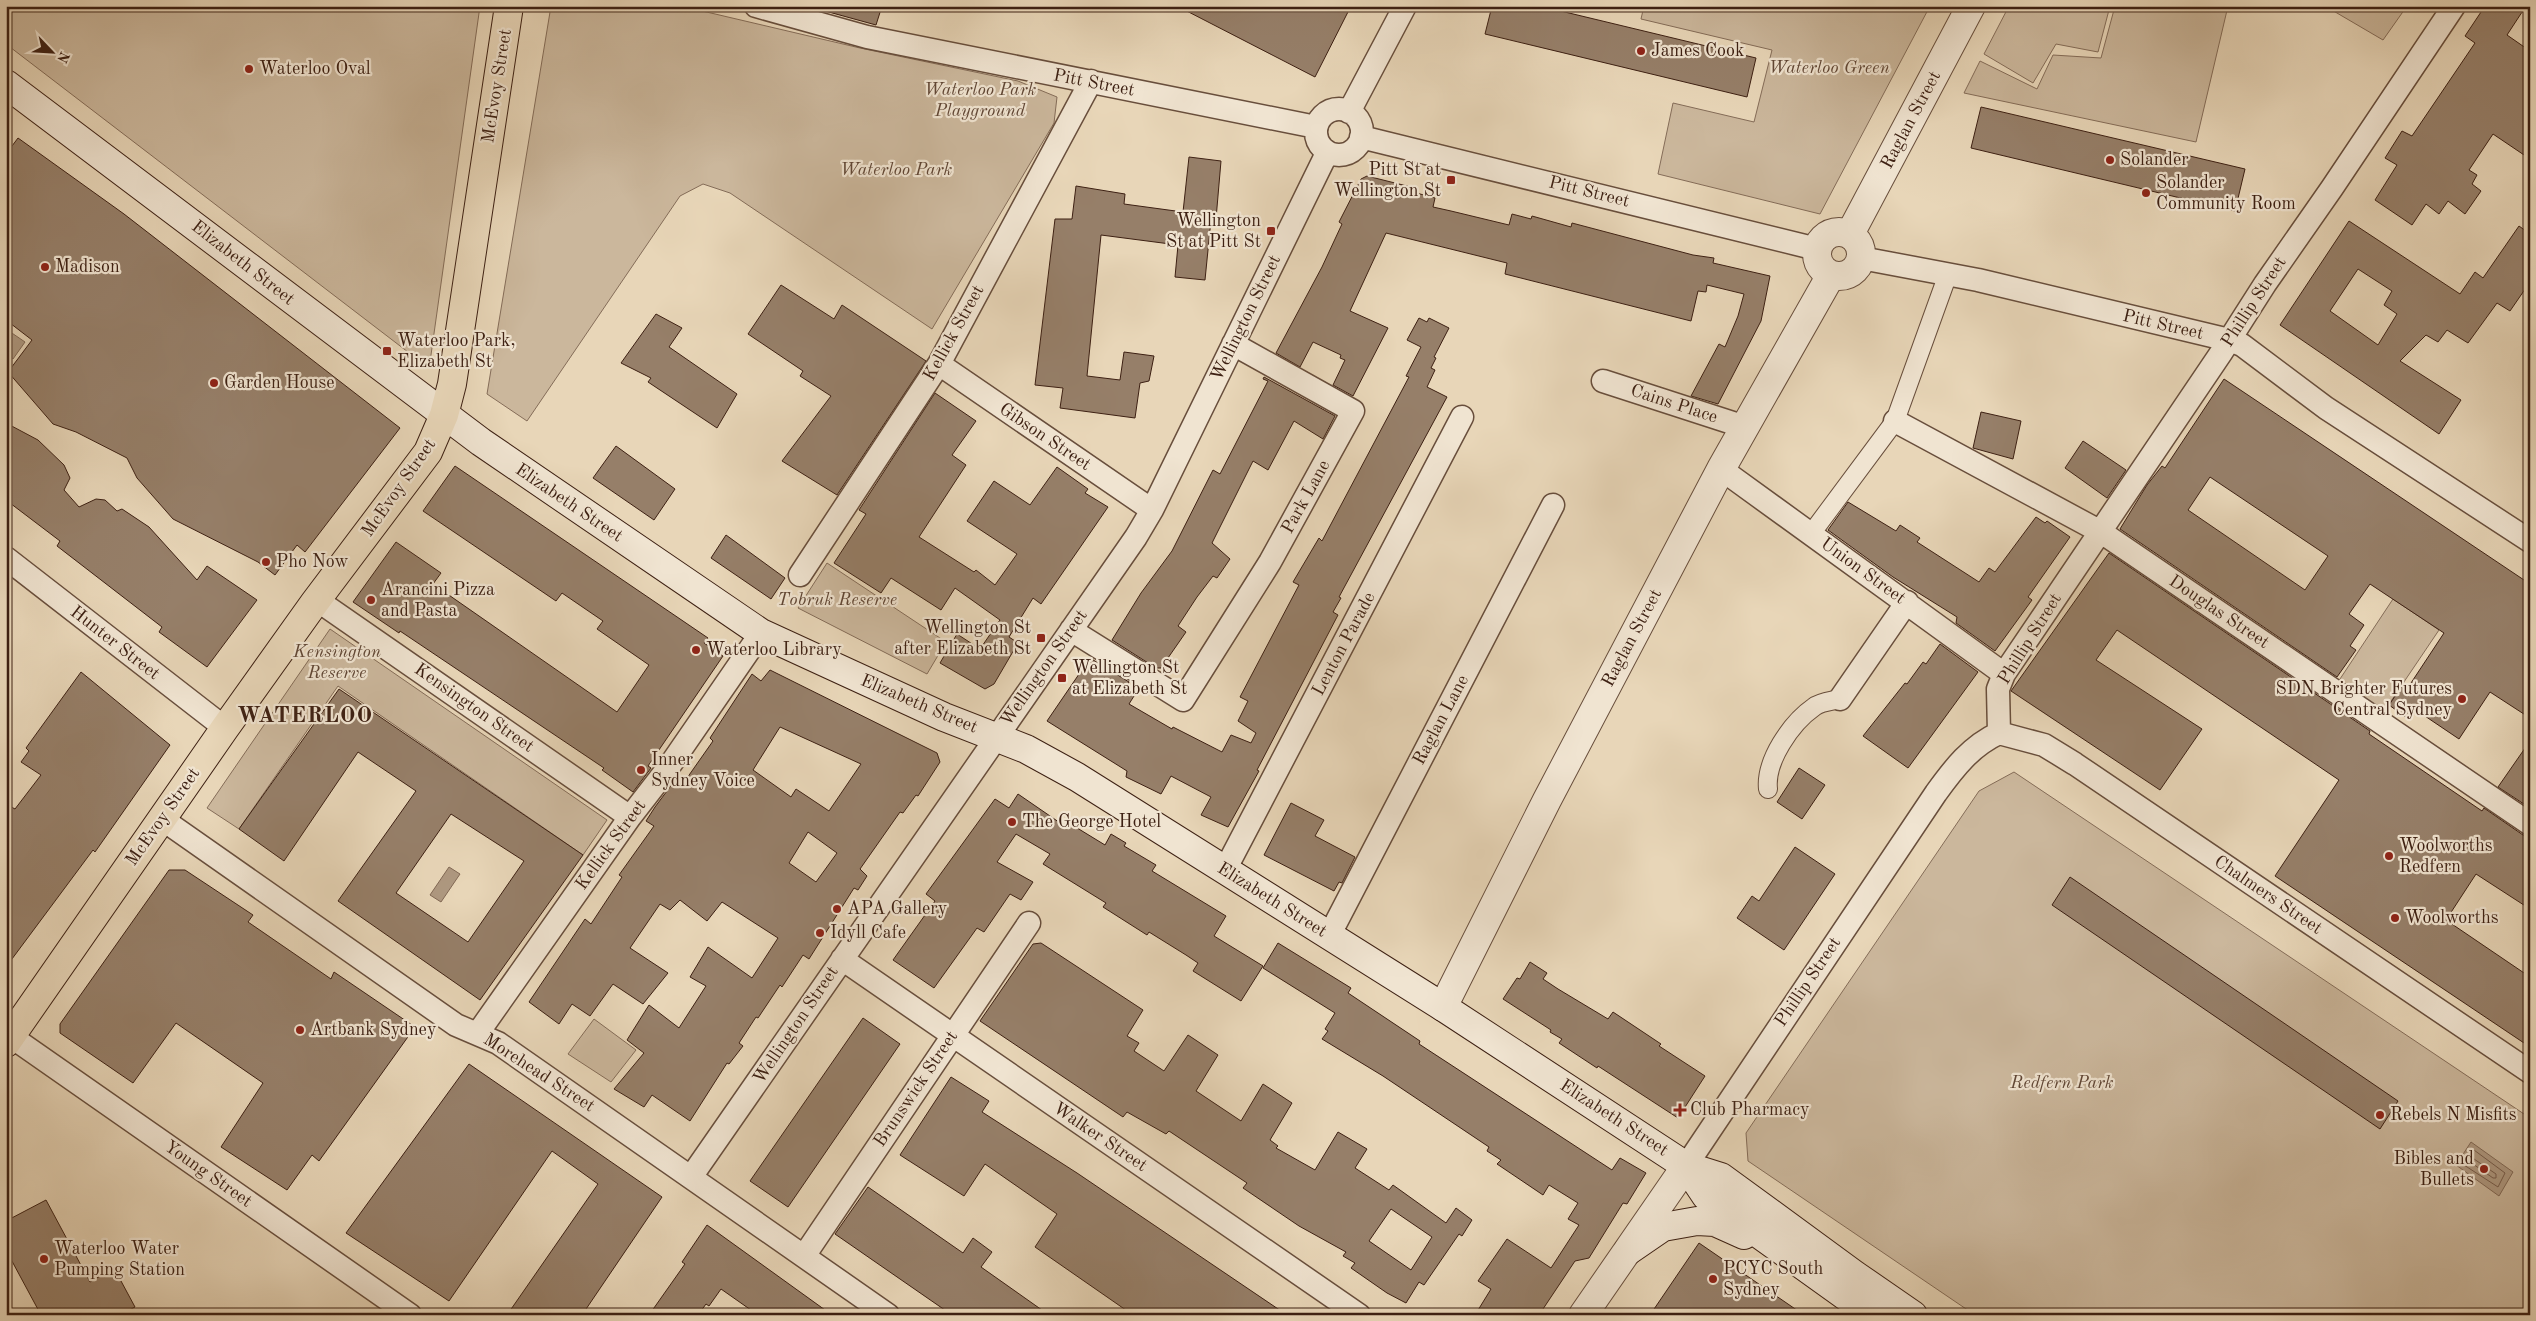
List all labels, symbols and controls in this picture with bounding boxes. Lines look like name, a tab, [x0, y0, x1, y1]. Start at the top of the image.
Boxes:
north arrow	[28, 28, 78, 78]
street label: McEvoy Street	[479, 28, 515, 144]
place label: James Cook	[1651, 42, 1744, 60]
marker: James Cook	[1635, 45, 1647, 57]
text: N	[54, 49, 71, 65]
park label: Waterloo Green	[1768, 59, 1890, 77]
place label: Waterloo Oval	[259, 60, 371, 78]
marker: Waterloo Oval	[243, 63, 255, 75]
street label: Pitt Street	[1052, 66, 1136, 100]
street label: Raglan Street	[1878, 68, 1944, 172]
park label: Waterloo Park Playground	[924, 81, 1036, 120]
place label: Solander	[2120, 151, 2189, 169]
marker: Solander	[2104, 154, 2116, 166]
park label: Waterloo Park	[840, 161, 952, 179]
place label: Pitt St at Wellington St	[1334, 161, 1441, 200]
street label: Pitt Street	[1547, 173, 1631, 211]
marker: Pitt St at Wellington St	[1445, 174, 1457, 186]
place label: Solander Community Room	[2156, 174, 2296, 213]
marker: Solander Community Room	[2140, 187, 2152, 199]
place label: Wellington St at Pitt St	[1166, 212, 1261, 251]
street label: Elizabeth Street	[188, 217, 298, 309]
marker: Wellington St at Pitt St	[1265, 225, 1277, 237]
street label: Wellington Street	[1208, 252, 1284, 384]
street label: Phillip Street	[2218, 254, 2290, 350]
place label: Madison	[55, 258, 120, 276]
marker: Madison	[39, 261, 51, 273]
street label: Kellick Street	[920, 282, 988, 384]
street label: Pitt Street	[2121, 307, 2205, 343]
place label: Waterloo Park, Elizabeth St	[397, 332, 516, 371]
marker: Waterloo Park, Elizabeth St	[381, 345, 393, 357]
place label: Garden House	[224, 374, 334, 392]
marker: Garden House	[208, 377, 220, 389]
street label: Cains Place	[1628, 381, 1720, 427]
street label: Gibson Street	[996, 400, 1094, 474]
street label: McEvoy Street	[359, 436, 439, 540]
street label: Park Lane	[1278, 457, 1334, 537]
street label: Elizabeth Street	[512, 461, 626, 545]
street label: Union Street	[1817, 534, 1909, 608]
place label: Pho Now	[276, 553, 348, 571]
marker: Pho Now	[260, 556, 272, 568]
street label: Douglas Street	[2166, 572, 2272, 652]
place label: Arancini Pizza and Pasta	[381, 581, 495, 620]
street label: Raglan Street	[1599, 586, 1665, 690]
street label: Lenton Parade	[1309, 589, 1379, 699]
street label: Phillip Street	[1995, 590, 2065, 688]
park label: Tobruk Reserve	[777, 591, 897, 609]
marker: Arancini Pizza and Pasta	[365, 594, 377, 606]
street label: Hunter Street	[67, 603, 163, 683]
street label: Wellington Street	[997, 607, 1091, 729]
place label: Wellington St after Elizabeth St	[894, 619, 1031, 658]
marker: Wellington St after Elizabeth St	[1035, 632, 1047, 644]
place label: Waterloo Library	[706, 641, 842, 659]
park label: Kensington Reserve	[292, 643, 381, 682]
marker: Waterloo Library	[690, 644, 702, 656]
place label: Wellington St at Elizabeth St	[1072, 659, 1187, 698]
street label: Kensington Street	[411, 660, 537, 756]
street label: Elizabeth Street	[858, 671, 980, 737]
marker: Wellington St at Elizabeth St	[1056, 672, 1068, 684]
street label: Raglan Lane	[1410, 672, 1472, 768]
place label: SDN Brighter Futures Central Sydney	[2276, 680, 2452, 719]
marker: SDN Brighter Futures Central Sydney	[2456, 693, 2468, 705]
district label: WATERLOO	[237, 705, 373, 727]
place label: Inner Sydney Voice	[651, 751, 755, 790]
marker: Inner Sydney Voice	[635, 764, 647, 776]
street label: McEvoy Street	[123, 765, 203, 869]
street label: Kellick Street	[572, 797, 650, 893]
place label: The George Hotel	[1022, 813, 1161, 831]
marker: The George Hotel	[1006, 816, 1018, 828]
place label: Woolworths Redfern	[2399, 837, 2493, 876]
marker: Woolworths Redfern	[2383, 850, 2395, 862]
street label: Chalmers Street	[2211, 852, 2325, 938]
street label: Elizabeth Street	[1214, 859, 1330, 941]
place label: APA Gallery	[847, 900, 948, 918]
marker: APA Gallery	[831, 903, 843, 915]
place label: Woolworths	[2405, 909, 2499, 927]
marker: Woolworths	[2389, 912, 2401, 924]
place label: Idyll Cafe	[830, 924, 906, 942]
marker: Idyll Cafe	[814, 927, 826, 939]
street label: Phillip Street	[1772, 934, 1844, 1030]
street label: Wellington Street	[750, 963, 842, 1087]
place label: Artbank Sydney	[310, 1021, 437, 1039]
marker: Artbank Sydney	[294, 1024, 306, 1036]
street label: Brunswick Street	[871, 1028, 961, 1150]
street label: Morehead Street	[480, 1030, 598, 1116]
park label: Redfern Park	[2009, 1074, 2114, 1092]
street label: Elizabeth Street	[1557, 1076, 1671, 1160]
street label: Walker Street	[1050, 1099, 1150, 1175]
place label: Club Pharmacy	[1690, 1101, 1810, 1119]
marker: Club Pharmacy	[1674, 1104, 1686, 1116]
place label: Rebels N Misfits	[2390, 1106, 2517, 1124]
marker: Rebels N Misfits	[2374, 1109, 2386, 1121]
street label: Young Street	[161, 1137, 255, 1211]
place label: Bibles and Bullets	[2394, 1150, 2474, 1189]
marker: Bibles and Bullets	[2478, 1163, 2490, 1175]
place label: Waterloo Water Pumping Station	[54, 1240, 185, 1279]
marker: Waterloo Water Pumping Station	[38, 1253, 50, 1265]
place label: PCYC South Sydney	[1723, 1260, 1824, 1299]
marker: PCYC South Sydney	[1707, 1273, 1719, 1285]

